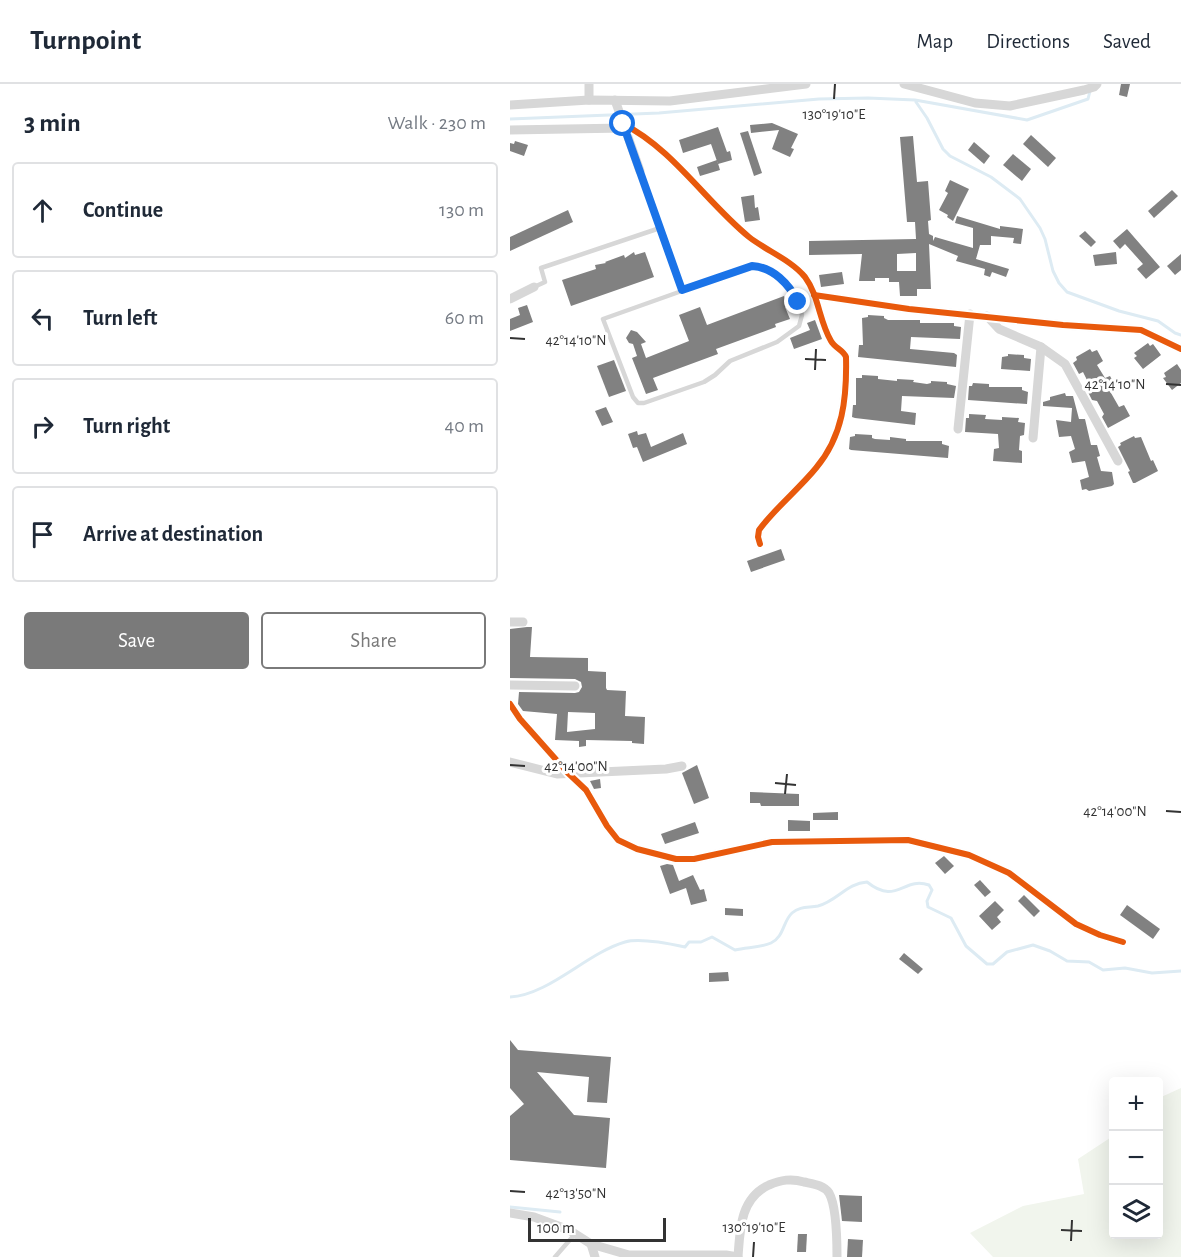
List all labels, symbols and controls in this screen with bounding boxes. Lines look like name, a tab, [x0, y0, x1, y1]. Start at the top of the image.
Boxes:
text: Turnpoint	[30, 27, 141, 55]
text: Map	[917, 31, 953, 52]
text: Directions	[986, 31, 1070, 52]
text: Saved	[1103, 31, 1151, 52]
text: 130°19'10"E	[803, 107, 865, 122]
text: 3 min	[24, 110, 81, 136]
route start	[609, 110, 635, 136]
text: Walk · 230 m	[388, 113, 486, 133]
icon: ahead	[26, 194, 59, 227]
text: Continue	[83, 199, 163, 221]
text: 130 m	[439, 200, 484, 220]
route end	[784, 288, 810, 314]
icon: left	[26, 302, 59, 335]
text: Turn left	[83, 307, 157, 329]
text: 60 m	[445, 308, 484, 328]
text: 42°14'10"N	[546, 333, 606, 348]
text: 42°14'10"N	[1085, 377, 1145, 392]
icon: right	[26, 410, 59, 443]
text: Turn right	[83, 415, 170, 437]
text: 40 m	[445, 416, 484, 436]
icon: arrive	[26, 518, 59, 551]
text: Arrive at destination	[83, 523, 263, 545]
button: Save	[24, 612, 249, 669]
button: Share	[261, 612, 486, 669]
text: 42°14'00"N	[544, 759, 608, 774]
text: 42°14'00"N	[1083, 804, 1147, 819]
map controls	[1109, 1077, 1163, 1239]
button: +	[1109, 1077, 1163, 1131]
button: −	[1109, 1131, 1163, 1185]
button: layers	[1109, 1185, 1163, 1239]
text: 42°13'50"N	[546, 1186, 606, 1201]
scale bar	[528, 1215, 666, 1242]
text: 100 m	[537, 1220, 575, 1236]
text: 130°19'10"E	[723, 1220, 785, 1235]

